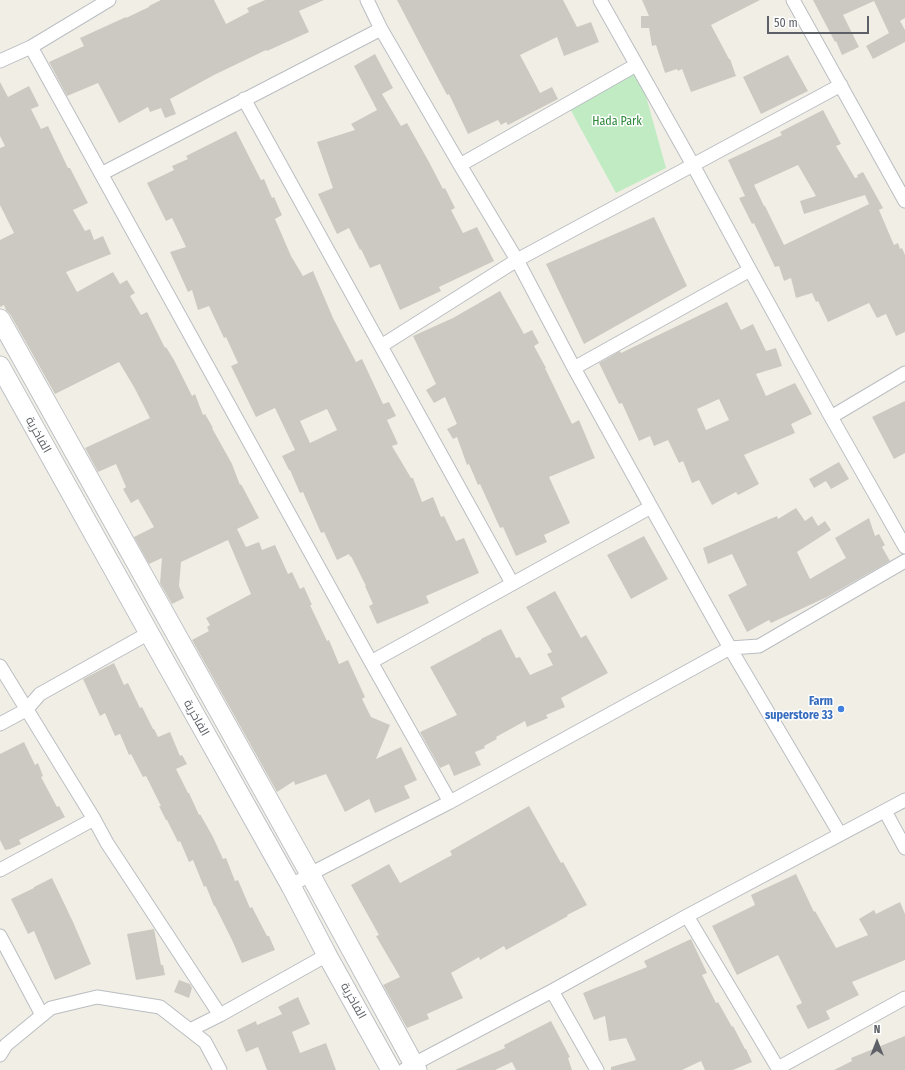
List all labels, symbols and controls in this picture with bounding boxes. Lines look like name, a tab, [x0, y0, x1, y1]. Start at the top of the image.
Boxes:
scale bar	[769, 8, 871, 34]
text: 50 m	[774, 16, 798, 30]
park label: Hada Park	[592, 115, 642, 129]
street label: الفاخرية	[22, 414, 54, 456]
place label: Farm superstore 33	[765, 695, 833, 723]
street label: الفاخرية	[180, 697, 212, 739]
marker: Farm superstore 33	[836, 704, 846, 714]
street label: الفاخرية	[337, 980, 369, 1022]
north arrow	[857, 1022, 897, 1062]
text: N	[874, 1023, 880, 1036]

